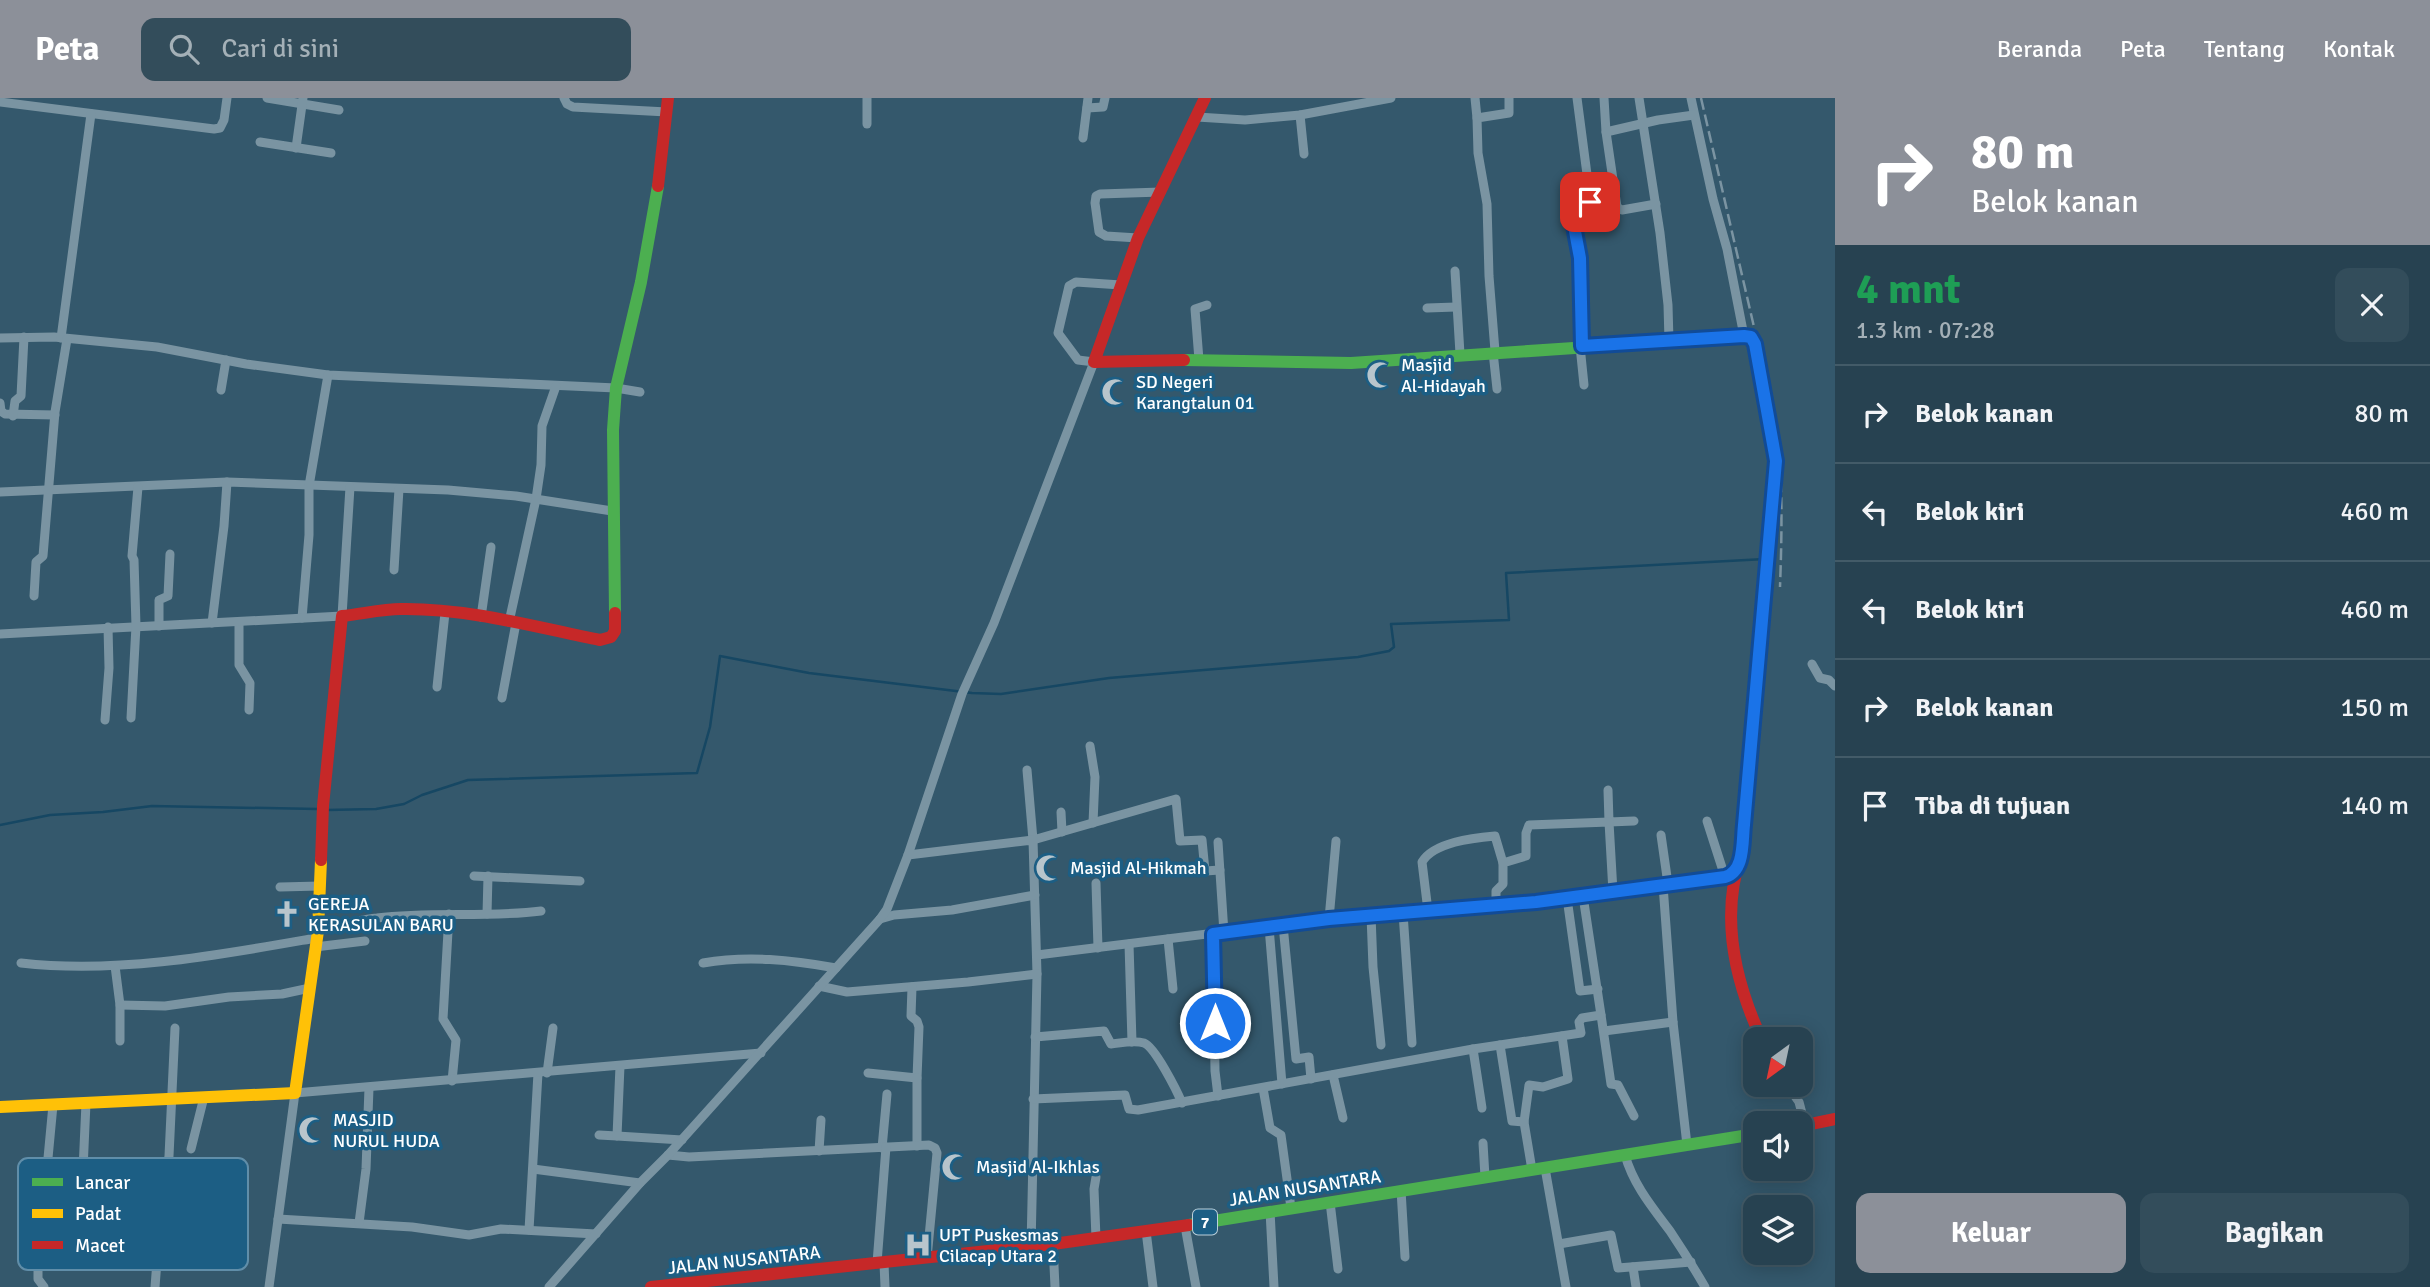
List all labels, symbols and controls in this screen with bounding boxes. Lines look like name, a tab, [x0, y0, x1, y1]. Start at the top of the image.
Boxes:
search box	[141, 18, 631, 81]
text: Peta	[35, 29, 99, 70]
icon: search	[165, 30, 203, 68]
text: Cari di sini	[221, 33, 339, 65]
text: Beranda	[1997, 34, 2082, 64]
text: Peta	[2120, 34, 2166, 64]
text: Tentang	[2204, 34, 2285, 64]
text: Kontak	[2323, 34, 2395, 64]
text: 80 m	[1971, 122, 2074, 182]
icon: right	[1856, 126, 1947, 217]
pin	[1560, 172, 1620, 232]
text: Belok kanan	[1971, 182, 2139, 221]
icon: arrive	[1571, 183, 1609, 221]
text: 4 mnt	[1856, 264, 1961, 315]
button: close	[2335, 268, 2409, 342]
text: 1.3 km · 07:28	[1856, 316, 1995, 345]
place label: Masjid Al-Hidayah	[1401, 354, 1486, 397]
mosque icon: Masjid Al-Hidayah	[1365, 360, 1395, 390]
place label: SD Negeri Karangtalun 01	[1136, 371, 1254, 414]
mosque icon: SD Negeri Karangtalun 01	[1100, 377, 1130, 407]
icon: right	[1856, 395, 1894, 433]
text: Belok kanan	[1915, 398, 2053, 430]
text: 80 m	[2354, 398, 2409, 430]
icon: left	[1856, 493, 1894, 531]
text: Belok kiri	[1915, 496, 2024, 528]
text: 460 m	[2340, 496, 2409, 528]
icon: left	[1856, 591, 1894, 629]
text: Belok kiri	[1915, 594, 2024, 626]
text: 460 m	[2340, 594, 2409, 626]
icon: right	[1856, 689, 1894, 727]
text: Belok kanan	[1915, 692, 2053, 724]
text: 150 m	[2340, 692, 2409, 724]
icon: arrive	[1856, 787, 1894, 825]
text: Tiba di tujuan	[1915, 790, 2070, 822]
text: 140 m	[2340, 790, 2409, 822]
mosque icon: Masjid Al-Hikmah	[1034, 853, 1064, 883]
place label: Masjid Al-Hikmah	[1070, 857, 1207, 879]
place label: GEREJA KERASULAN BARU	[308, 893, 454, 936]
church icon: GEREJA KERASULAN BARU	[272, 899, 302, 929]
position arrow	[1178, 986, 1252, 1060]
north arrow	[1743, 1027, 1813, 1097]
map controls	[1743, 1027, 1813, 1265]
place label: MASJID NURUL HUDA	[333, 1109, 440, 1152]
button: sound	[1743, 1111, 1813, 1181]
mosque icon: MASJID NURUL HUDA	[297, 1115, 327, 1145]
mosque icon: Masjid Al-Ikhlas	[940, 1152, 970, 1182]
place label: Masjid Al-Ikhlas	[976, 1156, 1100, 1178]
legend	[18, 1158, 248, 1270]
street label: JALAN NUSANTARA	[1228, 1165, 1382, 1211]
text: Lancar	[75, 1171, 130, 1195]
button: Keluar	[1856, 1193, 2126, 1273]
button: Bagikan	[2140, 1193, 2409, 1273]
button: layers	[1743, 1195, 1813, 1265]
text: Padat	[75, 1202, 121, 1226]
road number: 7	[1193, 1210, 1217, 1234]
place label: UPT Puskesmas Cilacap Utara 2	[939, 1224, 1059, 1267]
hospital icon: UPT Puskesmas Cilacap Utara 2	[903, 1230, 933, 1260]
text: Macet	[75, 1234, 125, 1258]
street label: JALAN NUSANTARA	[667, 1241, 821, 1279]

